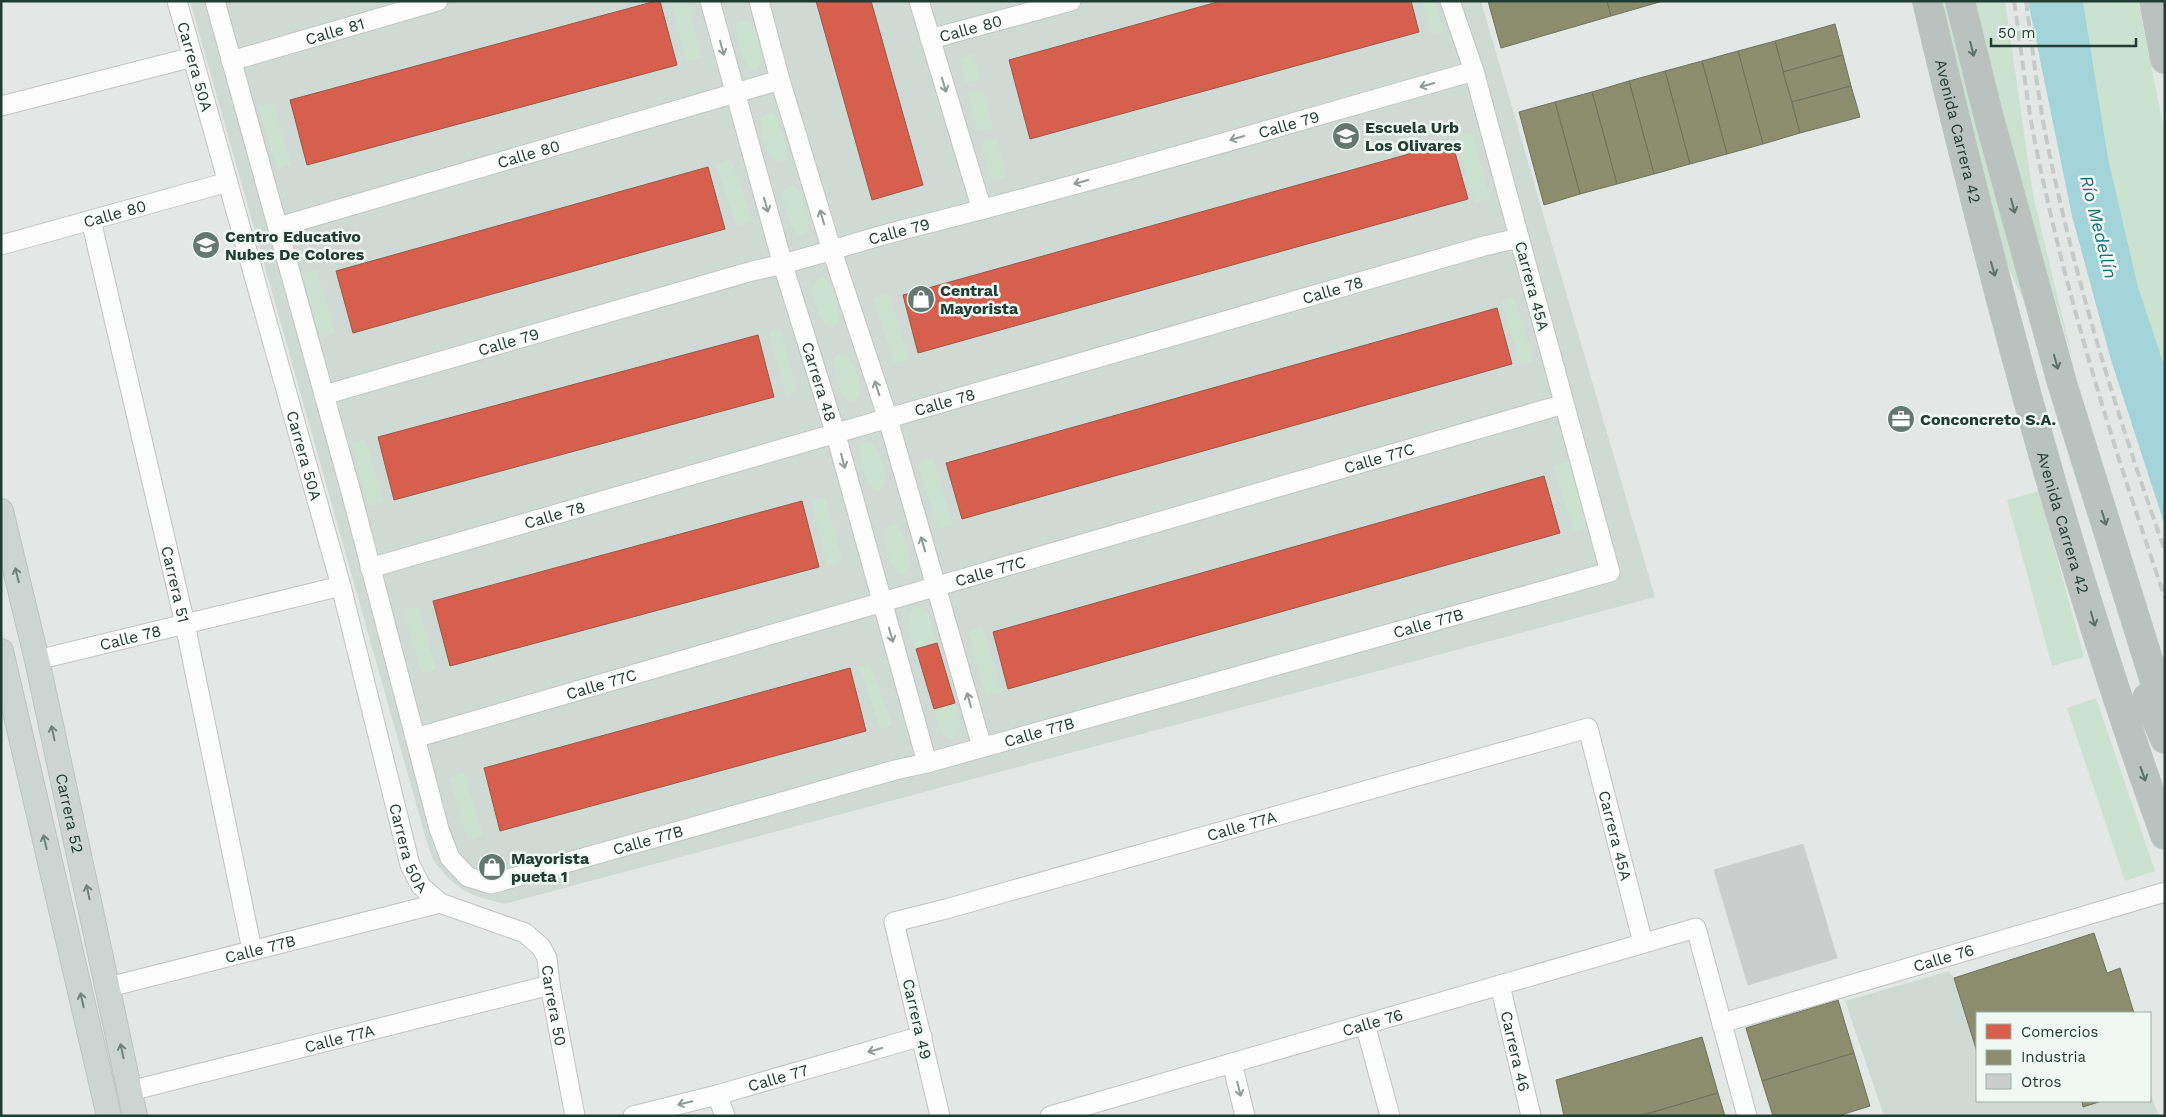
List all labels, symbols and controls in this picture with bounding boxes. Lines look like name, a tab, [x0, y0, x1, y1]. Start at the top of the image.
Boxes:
street label: Calle 80	[937, 11, 1004, 46]
street label: Calle 81	[303, 13, 367, 49]
scale bar	[1991, 15, 2136, 47]
street label: Carrera 50A	[174, 19, 217, 114]
text: 50 m	[1998, 24, 2035, 42]
one-way arrow	[718, 40, 728, 56]
one-way arrow	[1968, 40, 1977, 56]
street label: Avenida Carrera 42	[1932, 57, 1985, 205]
one-way arrow	[939, 77, 949, 93]
one-way arrow	[1420, 80, 1436, 90]
street label: Calle 79	[1256, 106, 1322, 142]
place label: Escuela Urb Los Olivares	[1365, 118, 1462, 155]
school or university icon: Escuela Urb Los Olivares	[1331, 121, 1361, 151]
one-way arrow	[1230, 134, 1246, 144]
street label: Calle 80	[495, 135, 562, 172]
water label: Río Medellín	[2076, 173, 2122, 281]
one-way arrow	[1073, 178, 1089, 188]
street label: Calle 80	[81, 196, 148, 231]
one-way arrow	[761, 197, 771, 213]
one-way arrow	[2009, 197, 2018, 213]
one-way arrow	[817, 210, 827, 226]
street label: Calle 79	[866, 214, 932, 248]
place label: Centro Educativo Nubes De Colores	[225, 227, 365, 264]
school or university icon: Centro Educativo Nubes De Colores	[191, 230, 221, 260]
street label: Carrera 45A	[1511, 239, 1553, 333]
one-way arrow	[1989, 261, 1999, 277]
street label: Calle 78	[1300, 272, 1365, 308]
place label: Central Mayorista	[940, 281, 1019, 318]
shop icon: Central Mayorista	[906, 284, 936, 314]
street label: Calle 79	[476, 324, 541, 359]
street label: Carrera 48	[798, 339, 841, 424]
one-way arrow	[2052, 354, 2062, 370]
one-way arrow	[872, 381, 882, 397]
street label: Calle 78	[912, 384, 977, 420]
office icon: Conconcreto S.A.	[1886, 404, 1916, 434]
street label: Carrera 50A	[283, 408, 326, 503]
place label: Conconcreto S.A.	[1920, 410, 2056, 429]
street label: Calle 77C	[1342, 438, 1417, 477]
street label: Avenida Carrera 42	[2033, 449, 2093, 596]
one-way arrow	[839, 453, 848, 469]
street label: Calle 78	[522, 497, 587, 532]
one-way arrow	[2100, 509, 2110, 525]
one-way arrow	[918, 537, 928, 553]
street label: Carrera 51	[158, 544, 194, 624]
street label: Calle 77C	[953, 552, 1028, 590]
one-way arrow	[11, 567, 21, 583]
street label: Calle 77B	[1391, 604, 1466, 642]
one-way arrow	[2089, 611, 2099, 627]
street label: Calle 78	[98, 621, 163, 654]
one-way arrow	[887, 626, 896, 642]
street label: Calle 77C	[564, 665, 639, 703]
one-way arrow	[963, 693, 973, 709]
street label: Calle 77B	[1002, 713, 1077, 751]
one-way arrow	[48, 726, 57, 742]
one-way arrow	[2139, 766, 2148, 781]
street label: Carrera 52	[52, 772, 88, 855]
street label: Carrera 45A	[1595, 788, 1636, 883]
street label: Carrera 50A	[386, 801, 432, 897]
street label: Calle 77A	[1204, 807, 1279, 845]
street label: Calle 77B	[610, 821, 685, 859]
one-way arrow	[40, 834, 49, 850]
place label: Mayorista pueta 1	[511, 849, 590, 886]
shop icon: Mayorista pueta 1	[477, 852, 507, 882]
one-way arrow	[83, 884, 92, 900]
street label: Calle 77B	[223, 931, 298, 967]
street label: Calle 76	[1911, 940, 1976, 975]
street label: Carrera 50	[538, 964, 571, 1047]
street label: Carrera 49	[899, 977, 935, 1061]
one-way arrow	[77, 993, 86, 1009]
street label: Calle 76	[1340, 1004, 1405, 1040]
street label: Carrera 46	[1497, 1009, 1534, 1093]
legend	[1976, 1012, 2151, 1102]
street label: Calle 77A	[302, 1020, 377, 1056]
text: Comercios	[2021, 1023, 2099, 1041]
one-way arrow	[117, 1043, 126, 1059]
one-way arrow	[867, 1045, 883, 1055]
text: Industria	[2021, 1048, 2087, 1066]
street label: Calle 77	[746, 1060, 810, 1095]
text: Otros	[2021, 1073, 2061, 1091]
one-way arrow	[1235, 1081, 1244, 1097]
one-way arrow	[677, 1099, 693, 1108]

